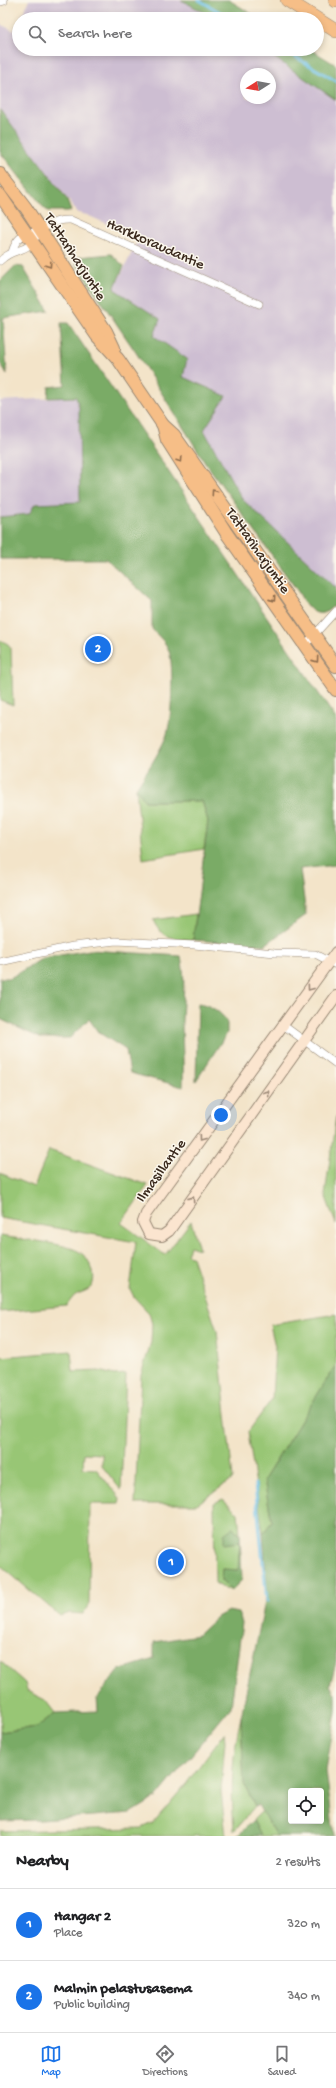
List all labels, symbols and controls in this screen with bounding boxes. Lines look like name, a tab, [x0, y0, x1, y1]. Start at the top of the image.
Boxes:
search box	[12, 12, 324, 56]
icon: search	[26, 23, 48, 45]
text: Search here	[58, 25, 132, 43]
north arrow	[240, 68, 276, 104]
street label: Tattariharjuntie	[39, 209, 109, 304]
street label: Harkkoraudantie	[103, 215, 207, 275]
one-way arrow	[44, 261, 52, 268]
one-way arrow	[175, 456, 183, 463]
one-way arrow	[212, 490, 219, 497]
street label: Tattariharjuntie	[221, 504, 294, 598]
one-way arrow	[268, 595, 275, 602]
pin: 2	[85, 634, 111, 664]
one-way arrow	[311, 656, 318, 663]
one-way arrow	[307, 984, 314, 991]
one-way arrow	[262, 1090, 269, 1097]
your location	[211, 1105, 231, 1125]
one-way arrow	[198, 1135, 205, 1142]
street label: Ilmasillantie	[133, 1136, 191, 1206]
one-way arrow	[187, 1196, 195, 1203]
pin: 1	[158, 1547, 184, 1577]
map controls	[288, 1788, 324, 1824]
button: locate	[288, 1788, 324, 1824]
text: Nearby	[16, 1852, 69, 1872]
text: 2 results	[275, 1855, 320, 1870]
text: Hangar 2	[54, 1908, 111, 1926]
text: 1	[26, 1917, 32, 1932]
text: 320 m	[287, 1917, 320, 1932]
text: Place	[54, 1926, 82, 1941]
text: Malmin pelastusasema	[54, 1980, 192, 1998]
text: 2	[26, 1989, 32, 2004]
text: 340 m	[287, 1989, 320, 2004]
text: Public building	[54, 1998, 130, 2013]
tab: Map	[40, 2043, 62, 2079]
tab: Directions	[143, 2043, 187, 2079]
tab: Saved	[268, 2043, 296, 2079]

